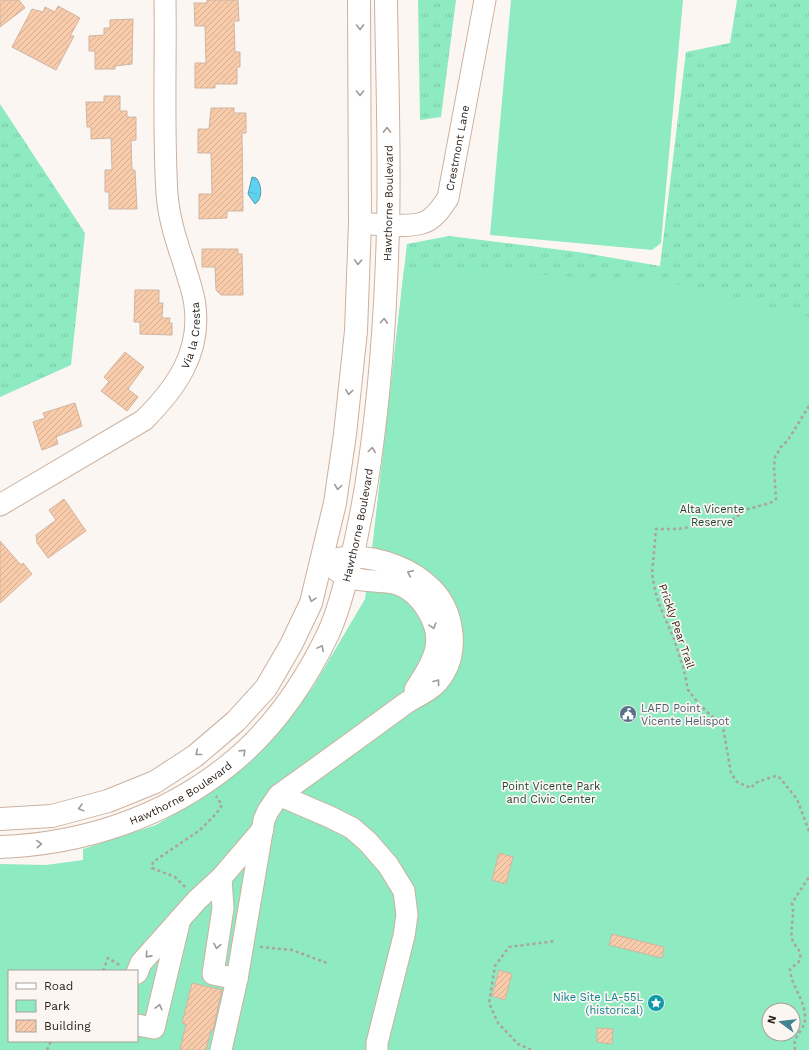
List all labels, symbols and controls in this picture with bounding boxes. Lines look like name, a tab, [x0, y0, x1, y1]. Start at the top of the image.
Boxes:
one-way arrow	[355, 24, 364, 30]
one-way arrow	[356, 90, 364, 96]
street label: Crestmont Lane	[443, 104, 472, 192]
one-way arrow	[383, 127, 391, 133]
street label: Hawthorne Boulevard	[381, 145, 396, 261]
one-way arrow	[354, 259, 362, 265]
street label: Via la Cresta	[179, 301, 203, 371]
one-way arrow	[379, 318, 388, 324]
one-way arrow	[345, 389, 354, 395]
one-way arrow	[367, 447, 376, 453]
street label: Hawthorne Boulevard	[340, 467, 376, 584]
one-way arrow	[334, 484, 343, 490]
park label: Alta Vicente Reserve	[680, 503, 744, 529]
one-way arrow	[407, 570, 414, 578]
street label: Prickly Pear Trail	[656, 582, 697, 671]
one-way arrow	[308, 595, 317, 602]
one-way arrow	[428, 623, 437, 630]
one-way arrow	[316, 645, 323, 652]
one-way arrow	[432, 680, 439, 687]
place label: LAFD Point Vicente Helispot	[641, 702, 730, 728]
public building icon: LAFD Point Vicente Helispot	[618, 704, 638, 724]
one-way arrow	[195, 749, 202, 756]
one-way arrow	[238, 749, 246, 757]
street label: Hawthorne Boulevard	[128, 759, 235, 828]
park label: Point Vicente Park and Civic Center	[502, 780, 600, 806]
one-way arrow	[78, 803, 85, 812]
one-way arrow	[36, 840, 42, 849]
one-way arrow	[213, 943, 221, 949]
one-way arrow	[145, 951, 152, 958]
legend	[8, 970, 138, 1042]
text: Road	[44, 979, 73, 993]
place label: Nike Site LA-55L (historical)	[553, 991, 643, 1017]
place icon: Nike Site LA-55L (historical)	[646, 993, 666, 1013]
text: Park	[44, 999, 70, 1013]
north arrow	[761, 1002, 801, 1042]
one-way arrow	[154, 1004, 163, 1011]
text: N	[764, 1014, 779, 1025]
text: Building	[44, 1019, 91, 1033]

